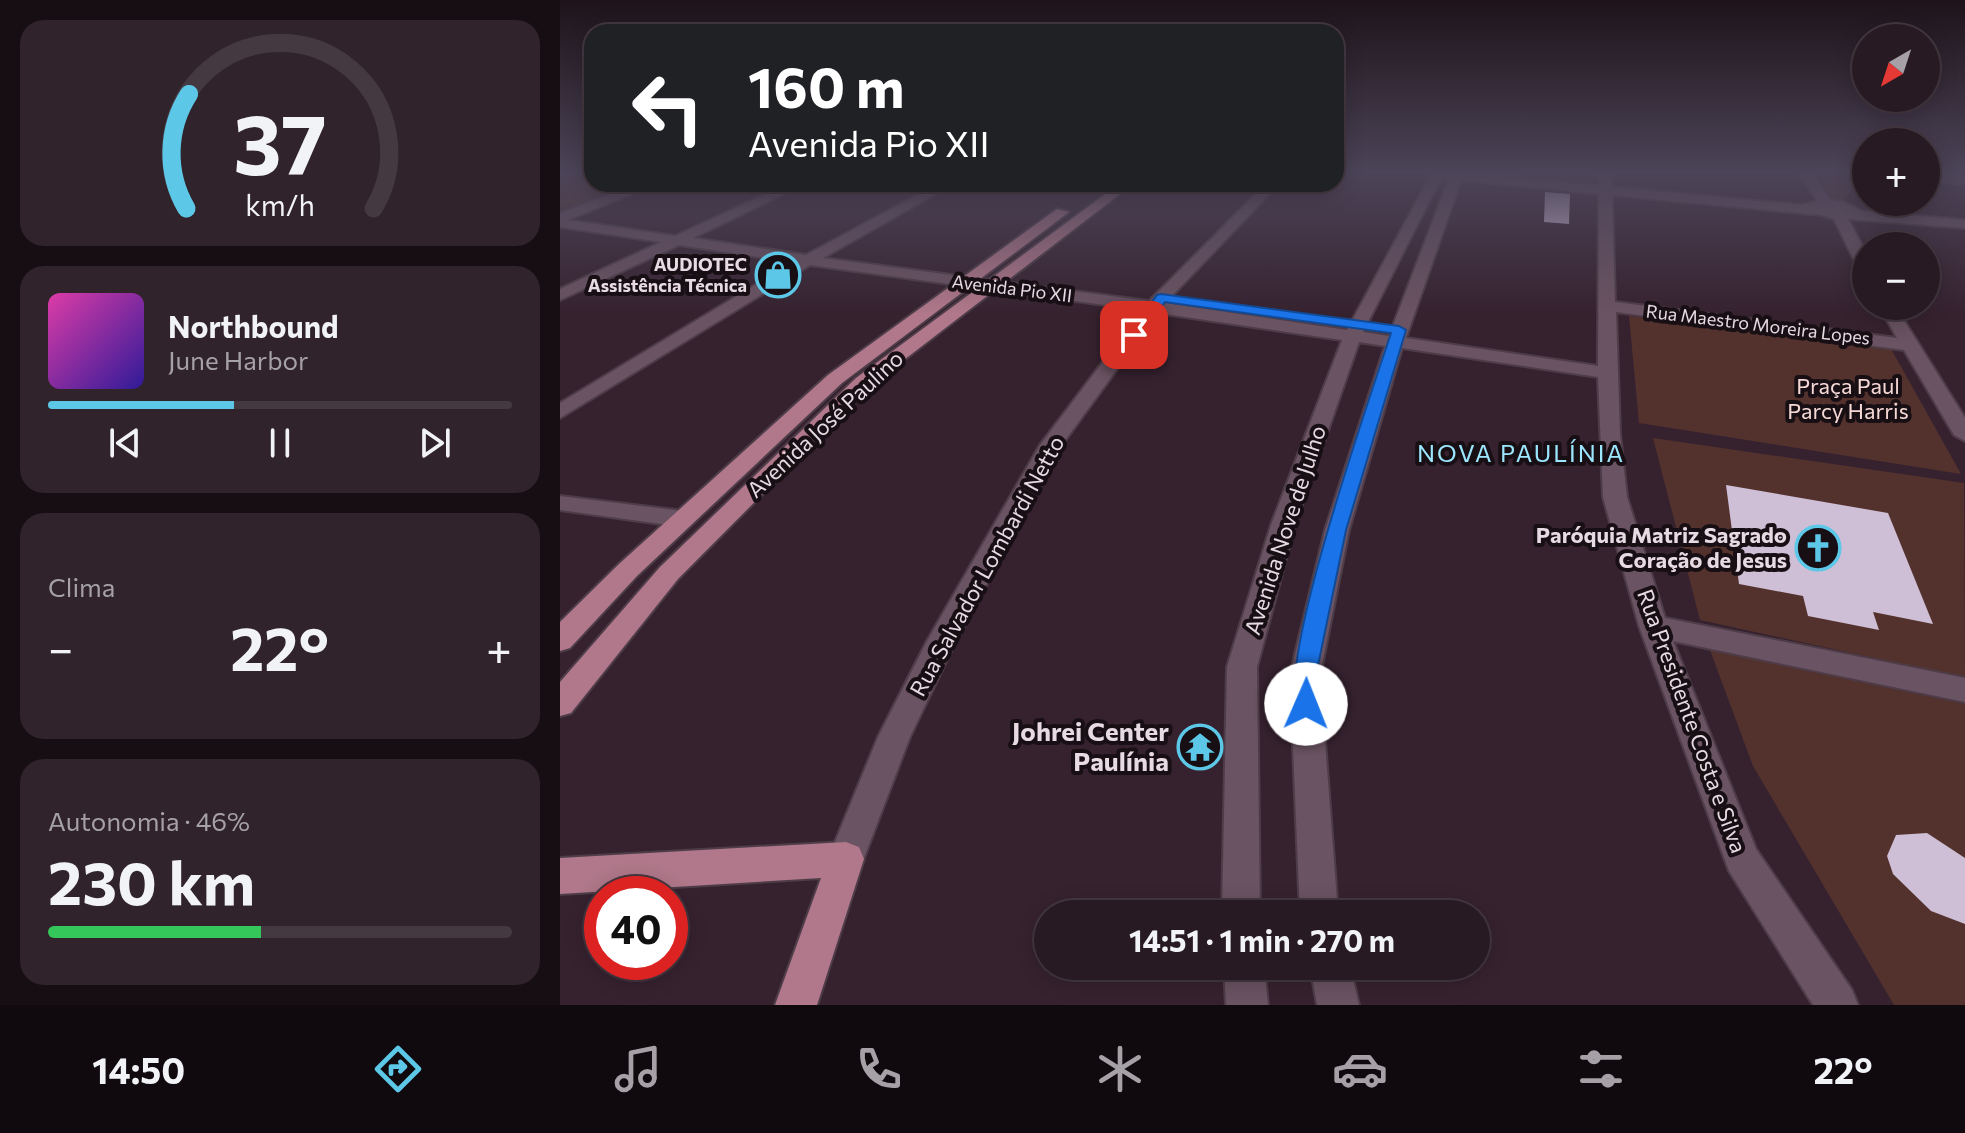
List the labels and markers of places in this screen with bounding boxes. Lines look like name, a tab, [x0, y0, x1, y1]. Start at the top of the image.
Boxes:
shop icon: AUDIOTEC Assistência Técnica	[754, 251, 802, 299]
place label: AUDIOTEC Assistência Técnica	[588, 253, 747, 296]
pin	[1100, 301, 1168, 369]
place label: Paróquia Matriz Sagrado Coração de Jesus	[1536, 521, 1787, 573]
church icon: Paróquia Matriz Sagrado Coração de Jesus	[1794, 524, 1842, 572]
place label: Johrei Center Paulínia	[1012, 715, 1169, 776]
temple icon: Johrei Center Paulínia	[1176, 723, 1224, 771]

